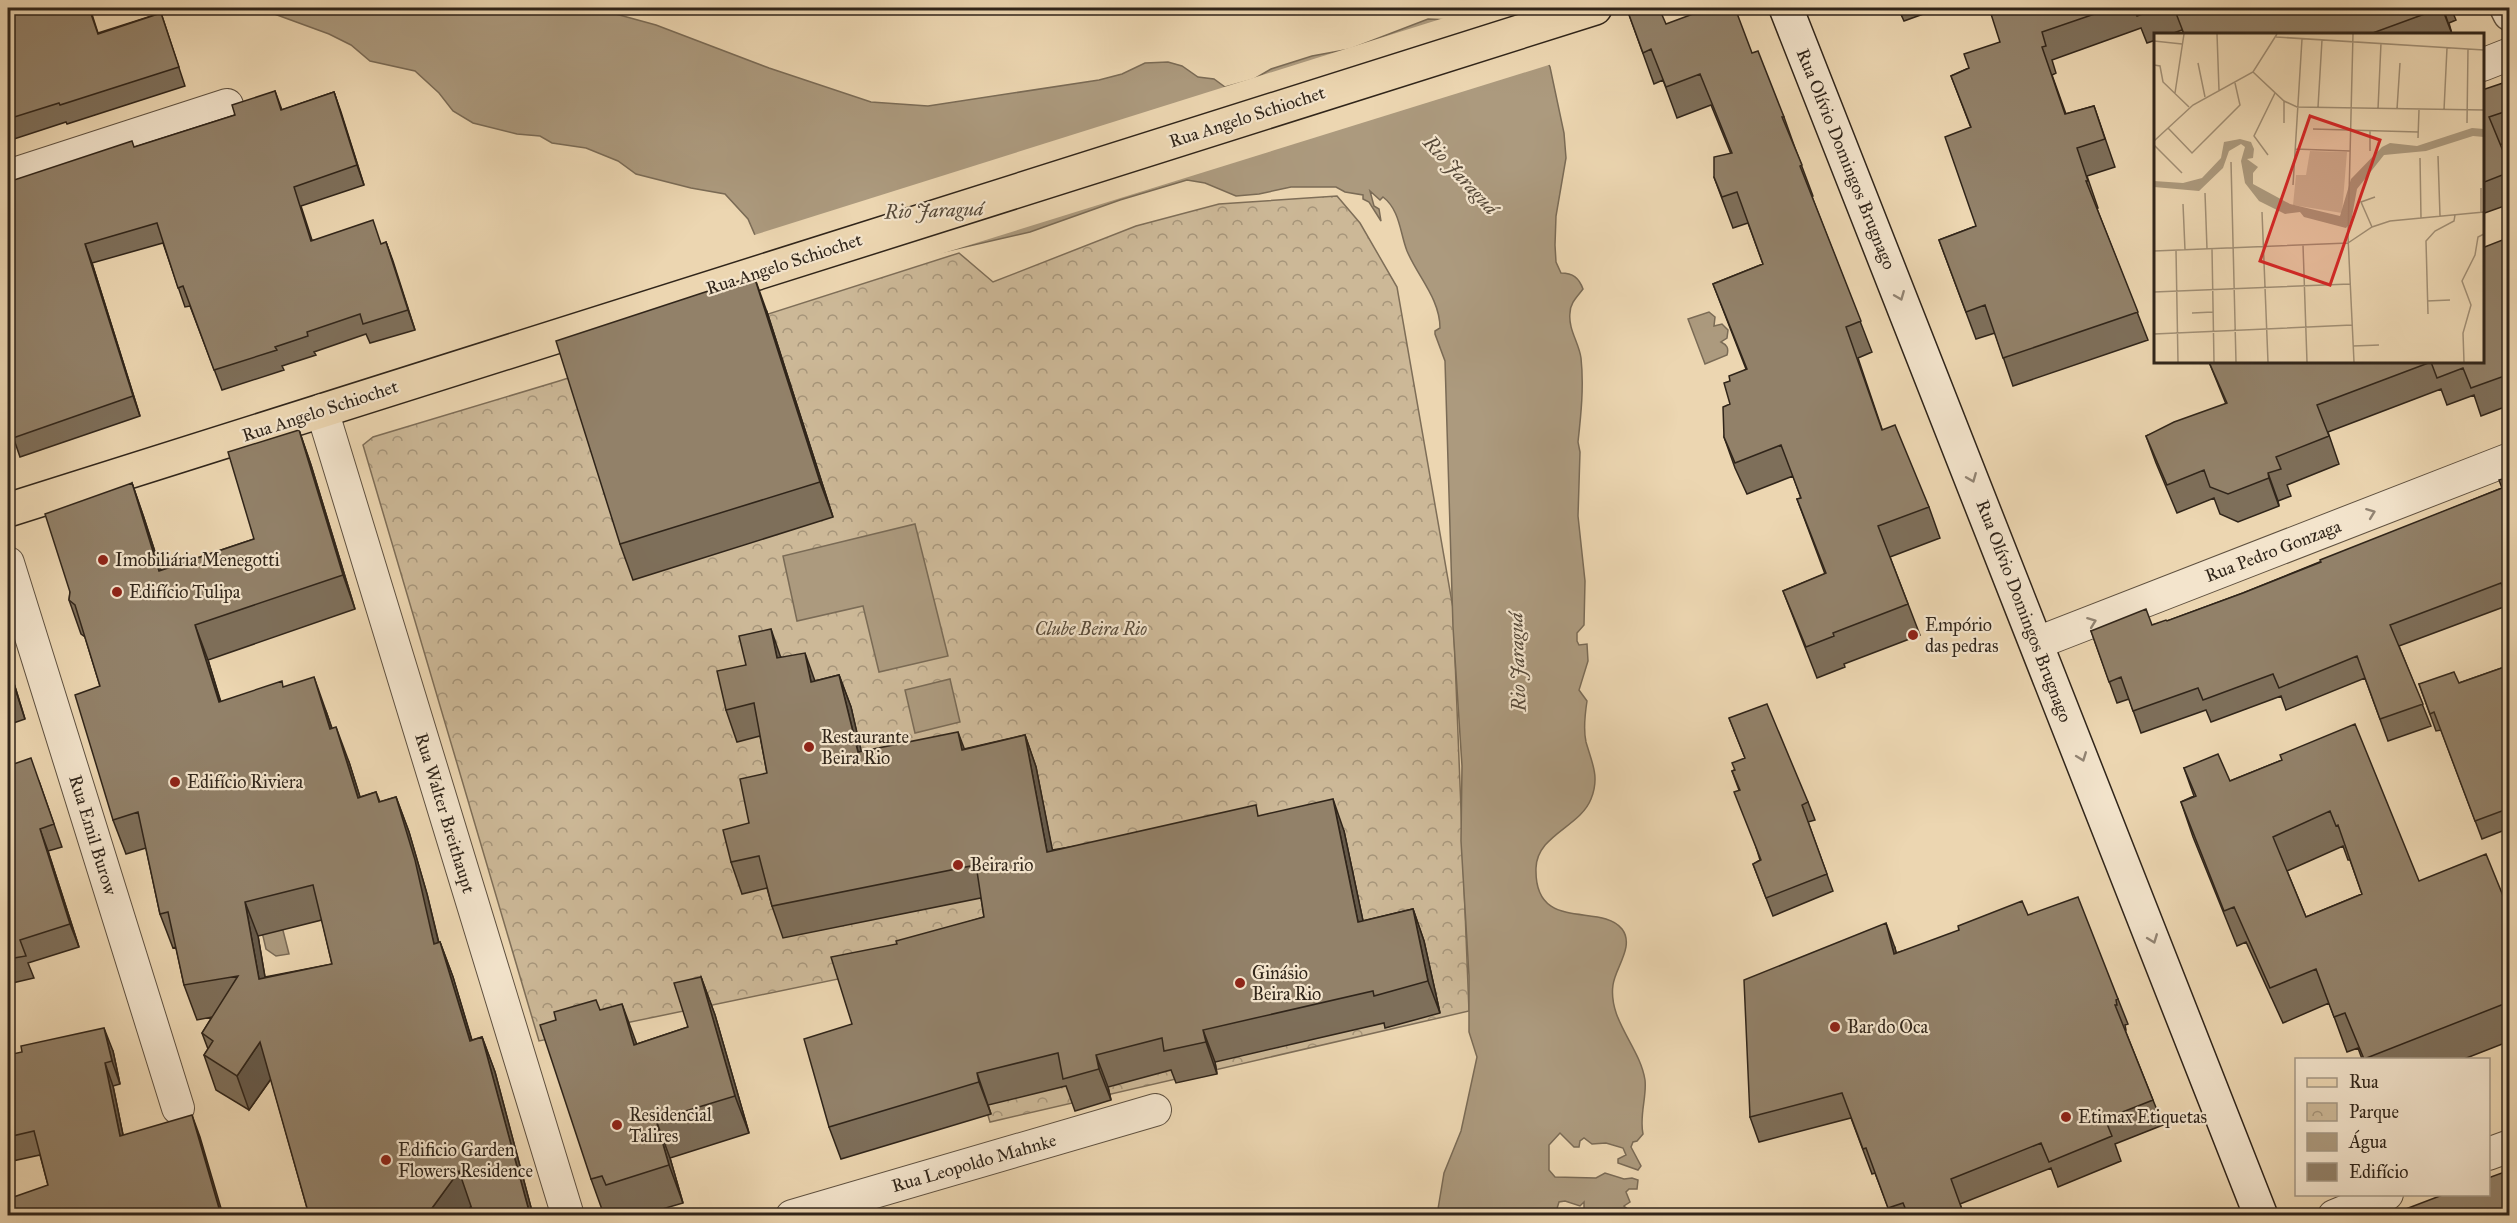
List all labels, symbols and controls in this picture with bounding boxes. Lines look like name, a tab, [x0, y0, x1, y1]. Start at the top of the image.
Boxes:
inset map	[2154, 33, 2484, 363]
street label: Rua Olívio Domingos Brugnago	[1791, 45, 1900, 273]
street label: Rua Angelo Schiochet	[1166, 81, 1329, 154]
water label: Rio Jaraguá	[1418, 130, 1505, 221]
water label: Rio Jaraguá	[883, 196, 986, 224]
street label: Rua Angelo Schiochet	[703, 228, 866, 301]
one-way arrow	[1893, 290, 1906, 301]
street label: Rua Angelo Schiochet	[239, 375, 402, 448]
one-way arrow	[1965, 471, 1977, 482]
street label: Rua Olívio Domingos Brugnago	[1970, 497, 2077, 726]
one-way arrow	[2365, 508, 2376, 520]
street label: Rua Pedro Gonzaga	[2202, 515, 2345, 588]
place label: Imobiliária Menegotti	[115, 549, 280, 572]
marker: Imobiliária Menegotti	[96, 553, 110, 567]
place label: Edifício Tulipa	[129, 581, 241, 603]
marker: Edifício Tulipa	[110, 585, 124, 599]
water label: Rio Jaraguá	[1503, 610, 1531, 713]
place label: Empório das pedras	[1925, 614, 1999, 657]
one-way arrow	[2085, 617, 2096, 629]
park label: Clube Beira Rio	[1035, 618, 1147, 640]
marker: Empório das pedras	[1906, 628, 1920, 642]
place label: Restaurante Beira Rio	[821, 726, 909, 769]
street label: Rua Walter Breithaupt	[410, 730, 480, 896]
marker: Restaurante Beira Rio	[802, 740, 816, 754]
one-way arrow	[2074, 751, 2087, 762]
place label: Edifício Riviera	[187, 771, 304, 793]
street label: Rua Emil Burow	[64, 772, 122, 898]
marker: Edifício Riviera	[168, 775, 182, 789]
place label: Beira rio	[970, 854, 1033, 876]
marker: Beira rio	[951, 858, 965, 872]
one-way arrow	[2145, 933, 2158, 943]
place label: Ginásio Beira Rio	[1252, 962, 1321, 1005]
marker: Ginásio Beira Rio	[1233, 976, 1247, 990]
place label: Bar do Oca	[1847, 1016, 1929, 1038]
marker: Bar do Oca	[1828, 1020, 1842, 1034]
legend	[2295, 1058, 2490, 1196]
text: Rua	[2349, 1071, 2379, 1093]
text: Parque	[2349, 1101, 2399, 1124]
place label: Residencial Talires	[629, 1104, 712, 1147]
place label: Etimax Etiquetas	[2078, 1106, 2207, 1129]
marker: Etimax Etiquetas	[2059, 1110, 2073, 1124]
marker: Residencial Talires	[610, 1118, 624, 1132]
street label: Rua Leopoldo Mahnke	[889, 1129, 1059, 1197]
text: Água	[2348, 1129, 2387, 1154]
place label: Edificio Garden Flowers Residence	[398, 1139, 533, 1182]
marker: Edificio Garden Flowers Residence	[379, 1153, 393, 1167]
text: Edifício	[2349, 1161, 2408, 1183]

